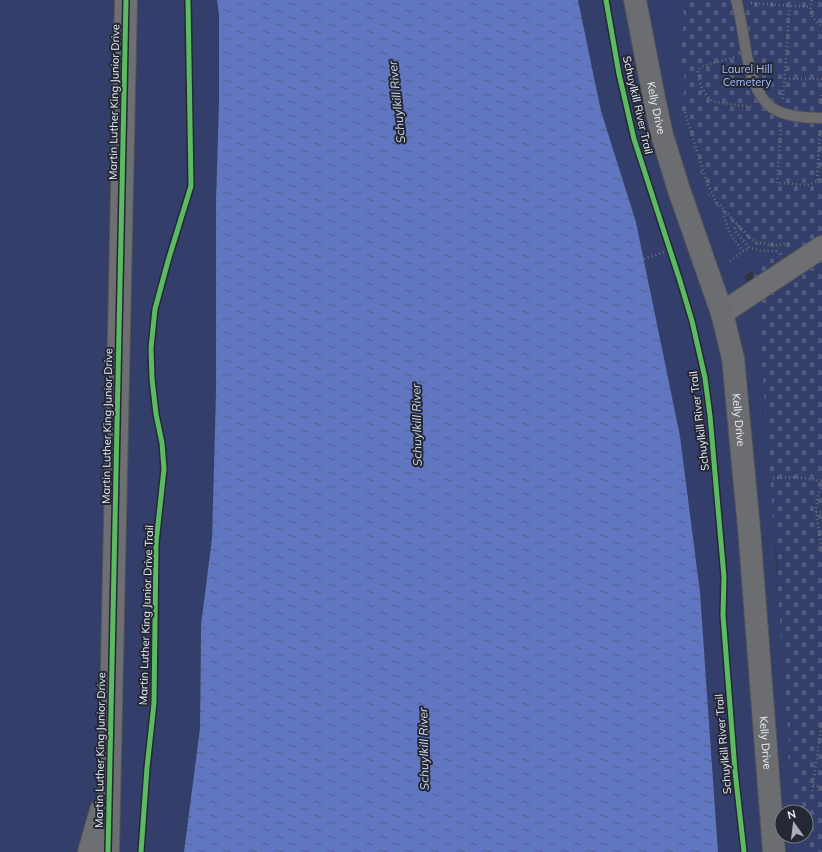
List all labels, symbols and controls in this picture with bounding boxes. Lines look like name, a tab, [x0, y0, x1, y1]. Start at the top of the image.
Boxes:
street label: Martin Luther King Junior Drive	[106, 24, 122, 180]
street label: Schuylkill River Trail	[620, 55, 656, 155]
water label: Schuylkill River	[385, 59, 408, 144]
park label: Laurel Hill Cemetery	[722, 62, 772, 89]
street label: Kelly Drive	[644, 80, 669, 136]
street label: Martin Luther King Junior Drive	[99, 348, 115, 504]
street label: Schuylkill River Trail	[686, 370, 712, 472]
water label: Schuylkill River	[408, 383, 425, 467]
street label: Kelly Drive	[729, 393, 748, 447]
street label: Martin Luther King Junior Drive Trail	[136, 525, 156, 705]
street label: Martin Luther King Junior Drive	[92, 672, 108, 828]
street label: Schuylkill River Trail	[712, 693, 734, 795]
water label: Schuylkill River	[415, 707, 432, 791]
street label: Kelly Drive	[757, 716, 775, 770]
north arrow	[774, 804, 814, 844]
text: N	[786, 806, 797, 822]

